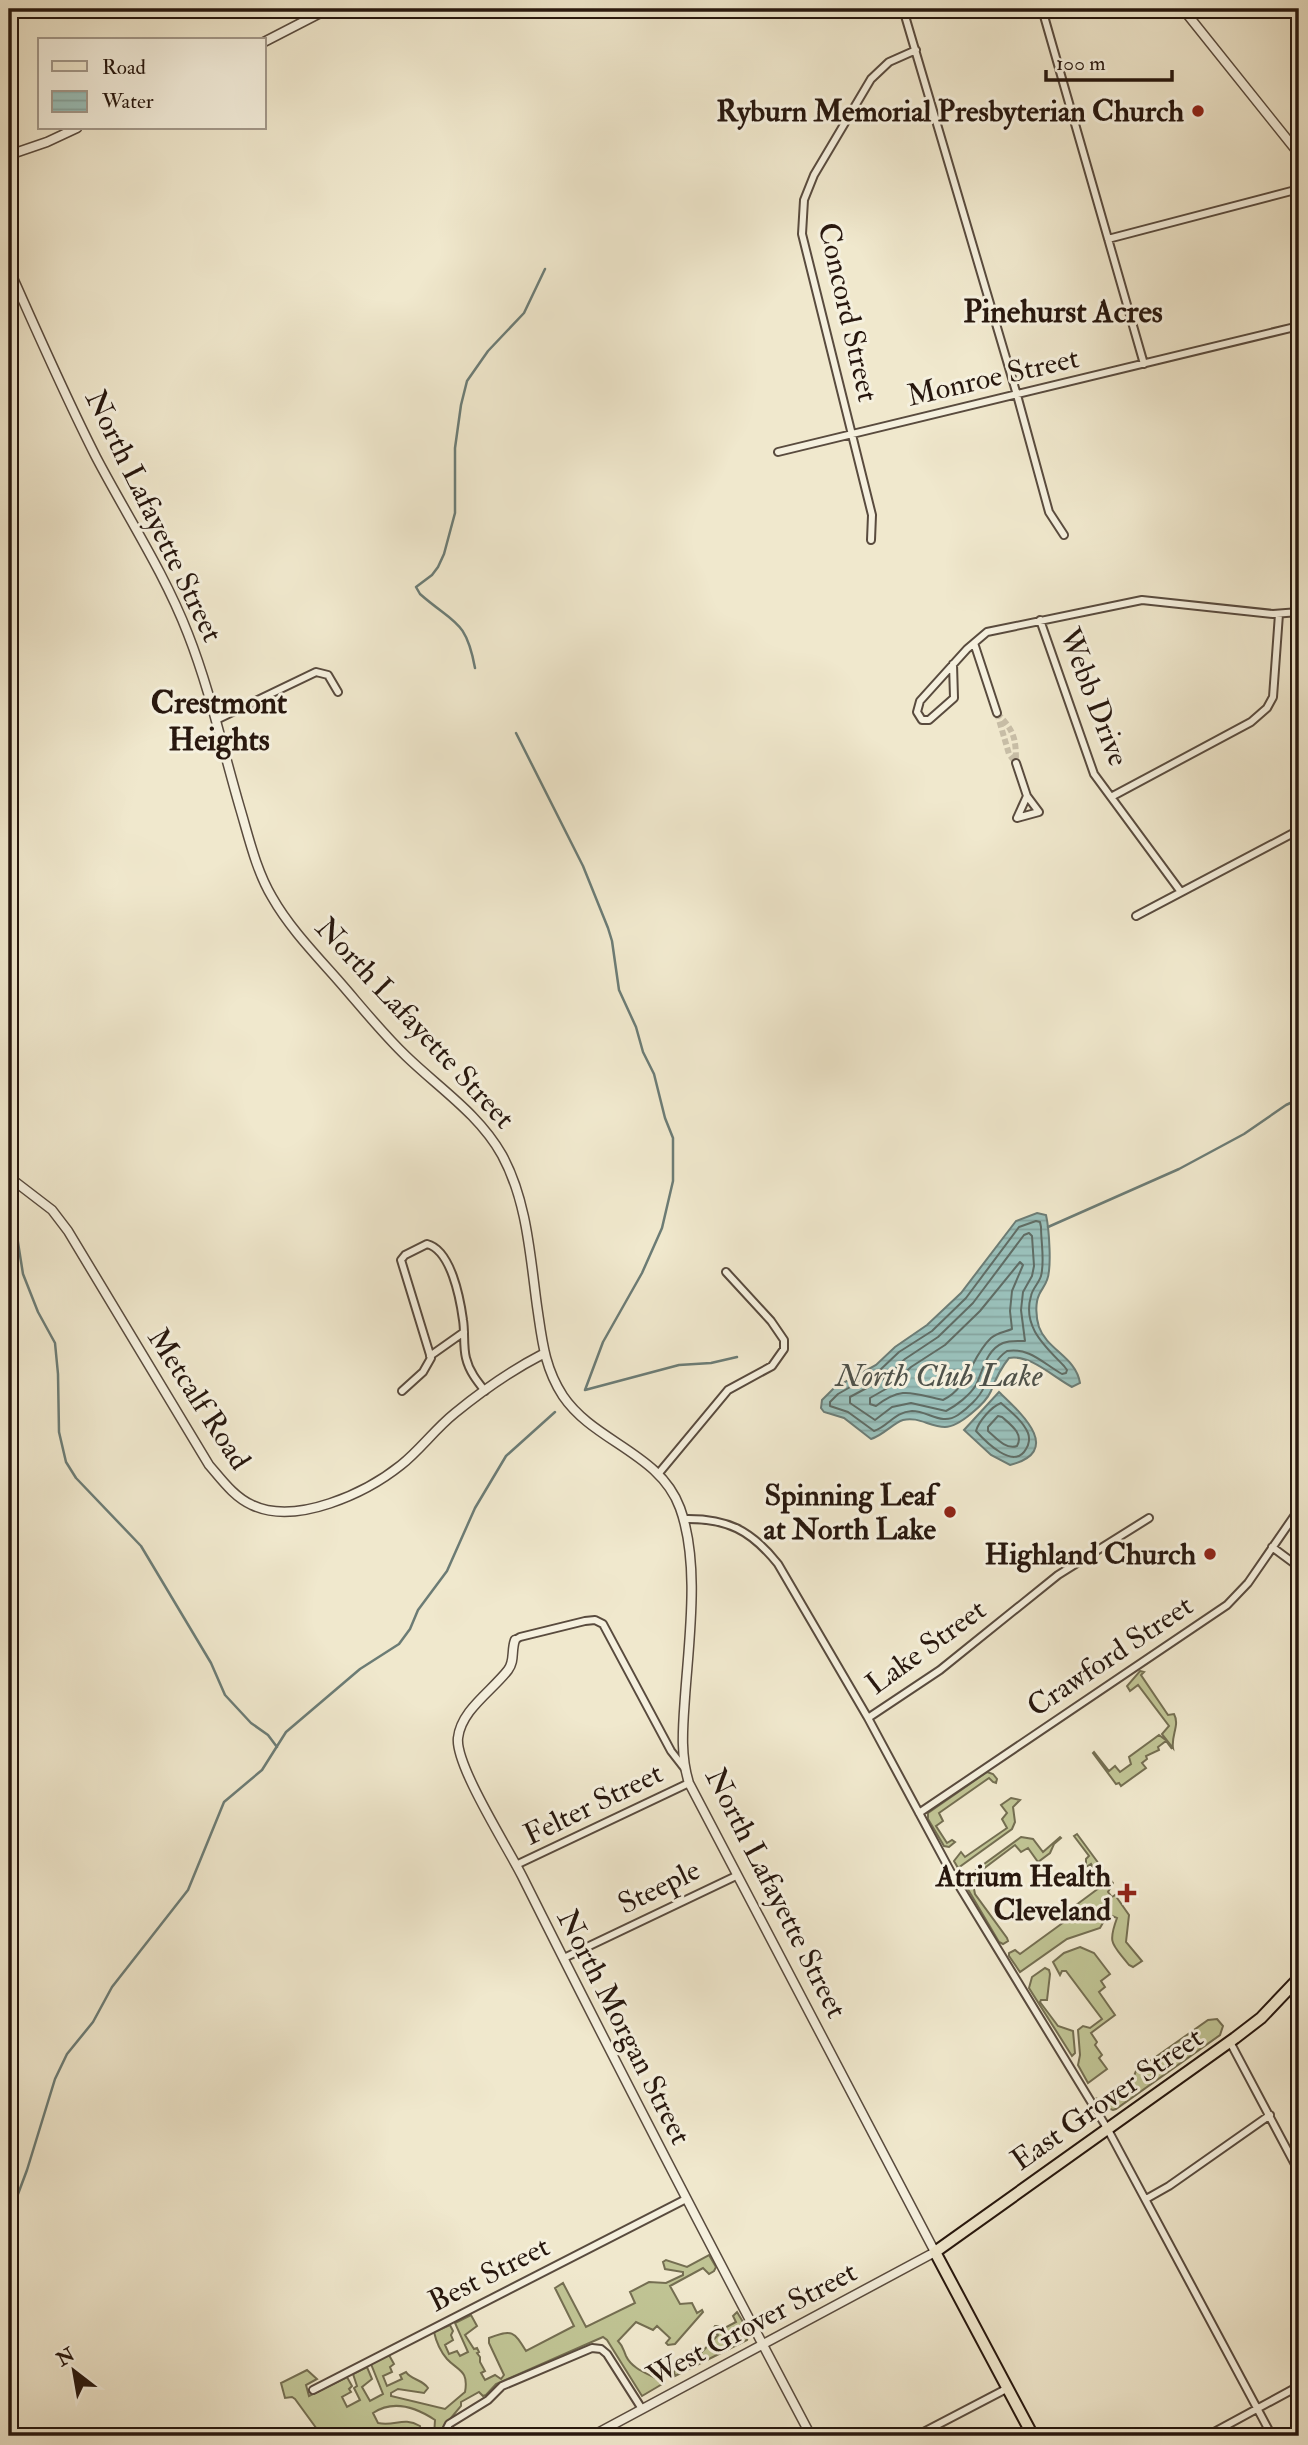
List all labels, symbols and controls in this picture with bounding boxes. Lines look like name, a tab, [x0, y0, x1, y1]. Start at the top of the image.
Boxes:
legend	[38, 38, 266, 130]
scale bar	[1046, 38, 1172, 82]
text: 100 m	[1056, 50, 1106, 77]
text: Road	[102, 54, 147, 81]
text: Water	[101, 88, 154, 115]
place label: Ryburn Memorial Presbyterian Church	[716, 93, 1184, 130]
marker: Ryburn Memorial Presbyterian Church	[1190, 103, 1206, 119]
street label: Concord Street	[809, 219, 887, 405]
district label: Pinehurst Acres	[963, 292, 1163, 332]
street label: Monroe Street	[904, 339, 1083, 415]
street label: North Lafayette Street	[77, 384, 231, 648]
street label: Webb Drive	[1050, 622, 1137, 771]
district label: Crestmont Heights	[151, 683, 288, 760]
street label: North Lafayette Street	[308, 910, 523, 1137]
street label: Metcalf Road	[139, 1321, 259, 1477]
water label: North Club Lake	[834, 1356, 1043, 1396]
place label: Spinning Leaf at North Lake	[764, 1477, 941, 1548]
marker: Spinning Leaf at North Lake	[942, 1504, 958, 1520]
place label: Highland Church	[985, 1536, 1196, 1573]
marker: Highland Church	[1202, 1546, 1218, 1562]
street label: Crawford Street	[1020, 1587, 1200, 1725]
street label: Lake Street	[859, 1591, 993, 1703]
street label: Felter Street	[517, 1754, 669, 1854]
street label: North Lafayette Street	[697, 1762, 855, 2024]
street label: Steeple	[612, 1851, 706, 1923]
place label: Atrium Health Cleveland	[934, 1858, 1111, 1929]
marker: Atrium Health Cleveland	[1117, 1883, 1137, 1903]
street label: North Morgan Street	[549, 1903, 699, 2151]
street label: East Grover Street	[1004, 2019, 1210, 2179]
street label: Best Street	[422, 2228, 556, 2320]
street label: West Grover Street	[640, 2253, 863, 2395]
north arrow	[38, 2336, 108, 2406]
text: N	[51, 2342, 80, 2372]

